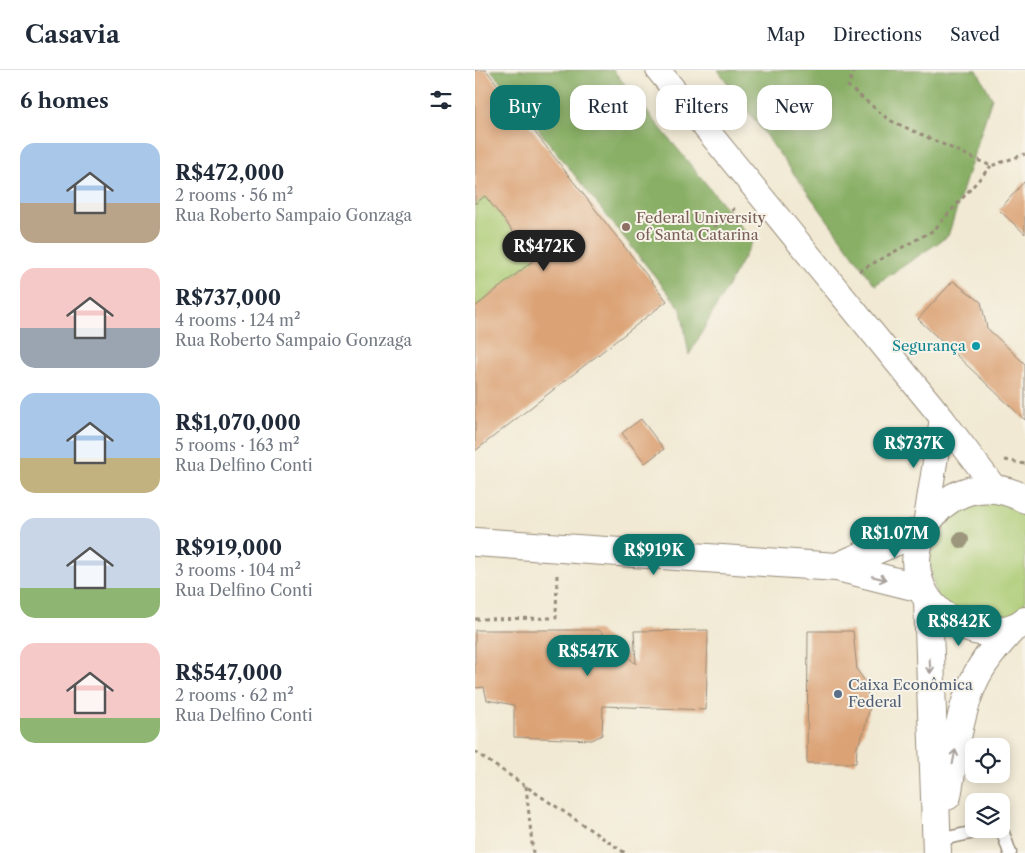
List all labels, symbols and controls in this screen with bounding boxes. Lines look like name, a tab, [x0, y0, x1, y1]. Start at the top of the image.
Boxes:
text: Casavia	[25, 20, 120, 49]
text: Map	[766, 24, 805, 46]
text: Directions	[833, 24, 922, 46]
text: Saved	[950, 24, 1000, 46]
chip: Buy	[490, 85, 560, 130]
chip: Rent	[570, 85, 646, 130]
chip: Filters	[656, 85, 747, 130]
chip: New	[757, 85, 832, 130]
icon: filters	[427, 86, 455, 114]
text: 6 homes	[20, 88, 109, 113]
text: R$472,000	[175, 160, 284, 185]
icon: home	[60, 163, 120, 223]
text: 2 rooms · 56 m²	[175, 185, 293, 205]
text: Rua Roberto Sampaio Gonzaga	[175, 205, 412, 225]
place label: Federal University of Santa Catarina	[636, 208, 766, 244]
marker: Federal University of Santa Catarina	[620, 221, 632, 233]
pin: R$472K	[503, 230, 585, 272]
text: R$472K	[513, 236, 575, 256]
text: R$737,000	[175, 285, 281, 310]
icon: home	[60, 288, 120, 348]
text: 4 rooms · 124 m²	[175, 310, 300, 330]
text: Rua Roberto Sampaio Gonzaga	[175, 330, 412, 350]
place label: Segurança	[892, 336, 966, 355]
marker: Segurança	[970, 340, 982, 352]
text: R$1,070,000	[175, 410, 301, 435]
icon: home	[60, 413, 120, 473]
pin: R$737K	[873, 426, 955, 469]
text: R$737K	[884, 433, 944, 453]
text: 5 rooms · 163 m²	[175, 435, 300, 455]
text: Rua Delfino Conti	[175, 455, 313, 475]
pin: R$1.07M	[849, 516, 941, 559]
text: R$1.07M	[861, 523, 929, 543]
pin: R$919K	[613, 534, 695, 576]
text: R$919,000	[175, 535, 282, 560]
icon: home	[60, 538, 120, 598]
text: R$919K	[624, 540, 684, 560]
text: 3 rooms · 104 m²	[175, 560, 301, 580]
one-way arrow	[871, 574, 887, 583]
text: Rua Delfino Conti	[175, 580, 313, 600]
pin: R$842K	[918, 604, 1000, 647]
text: R$842K	[928, 611, 990, 631]
pin: R$547K	[547, 634, 629, 677]
text: R$547K	[558, 641, 618, 661]
one-way arrow	[926, 658, 935, 674]
text: R$547,000	[175, 660, 282, 685]
icon: home	[60, 663, 120, 723]
place label: Caixa Econômica Federal	[848, 675, 973, 711]
text: 2 rooms · 62 m²	[175, 685, 294, 705]
marker: Caixa Econômica Federal	[832, 688, 844, 700]
text: Rua Delfino Conti	[175, 705, 313, 725]
map controls	[965, 738, 1010, 838]
button: locate	[965, 738, 1010, 783]
one-way arrow	[950, 750, 960, 766]
button: layers	[965, 793, 1010, 838]

